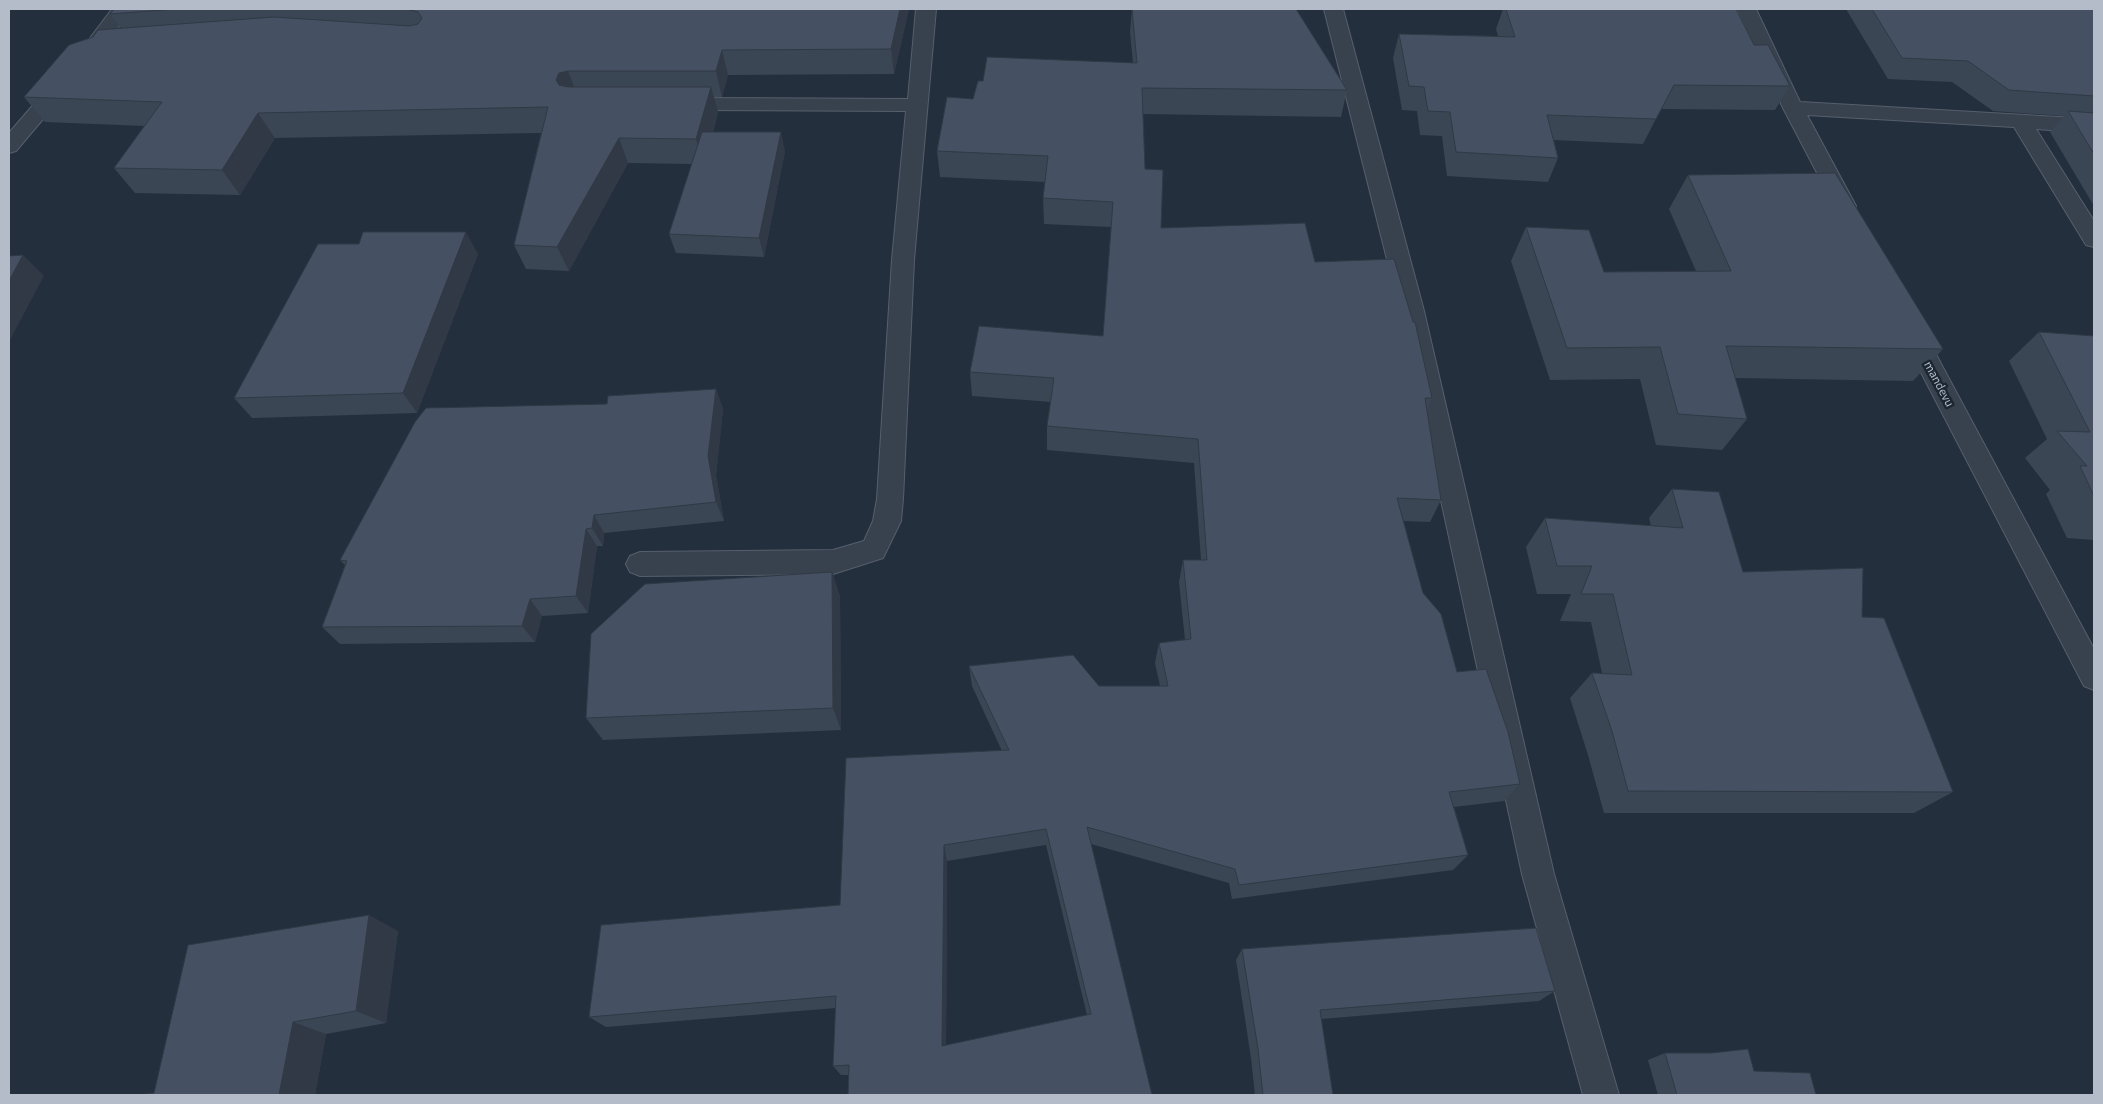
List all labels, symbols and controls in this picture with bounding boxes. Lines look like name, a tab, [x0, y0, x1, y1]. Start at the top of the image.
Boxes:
street label: mandevu	[1922, 358, 1958, 409]

